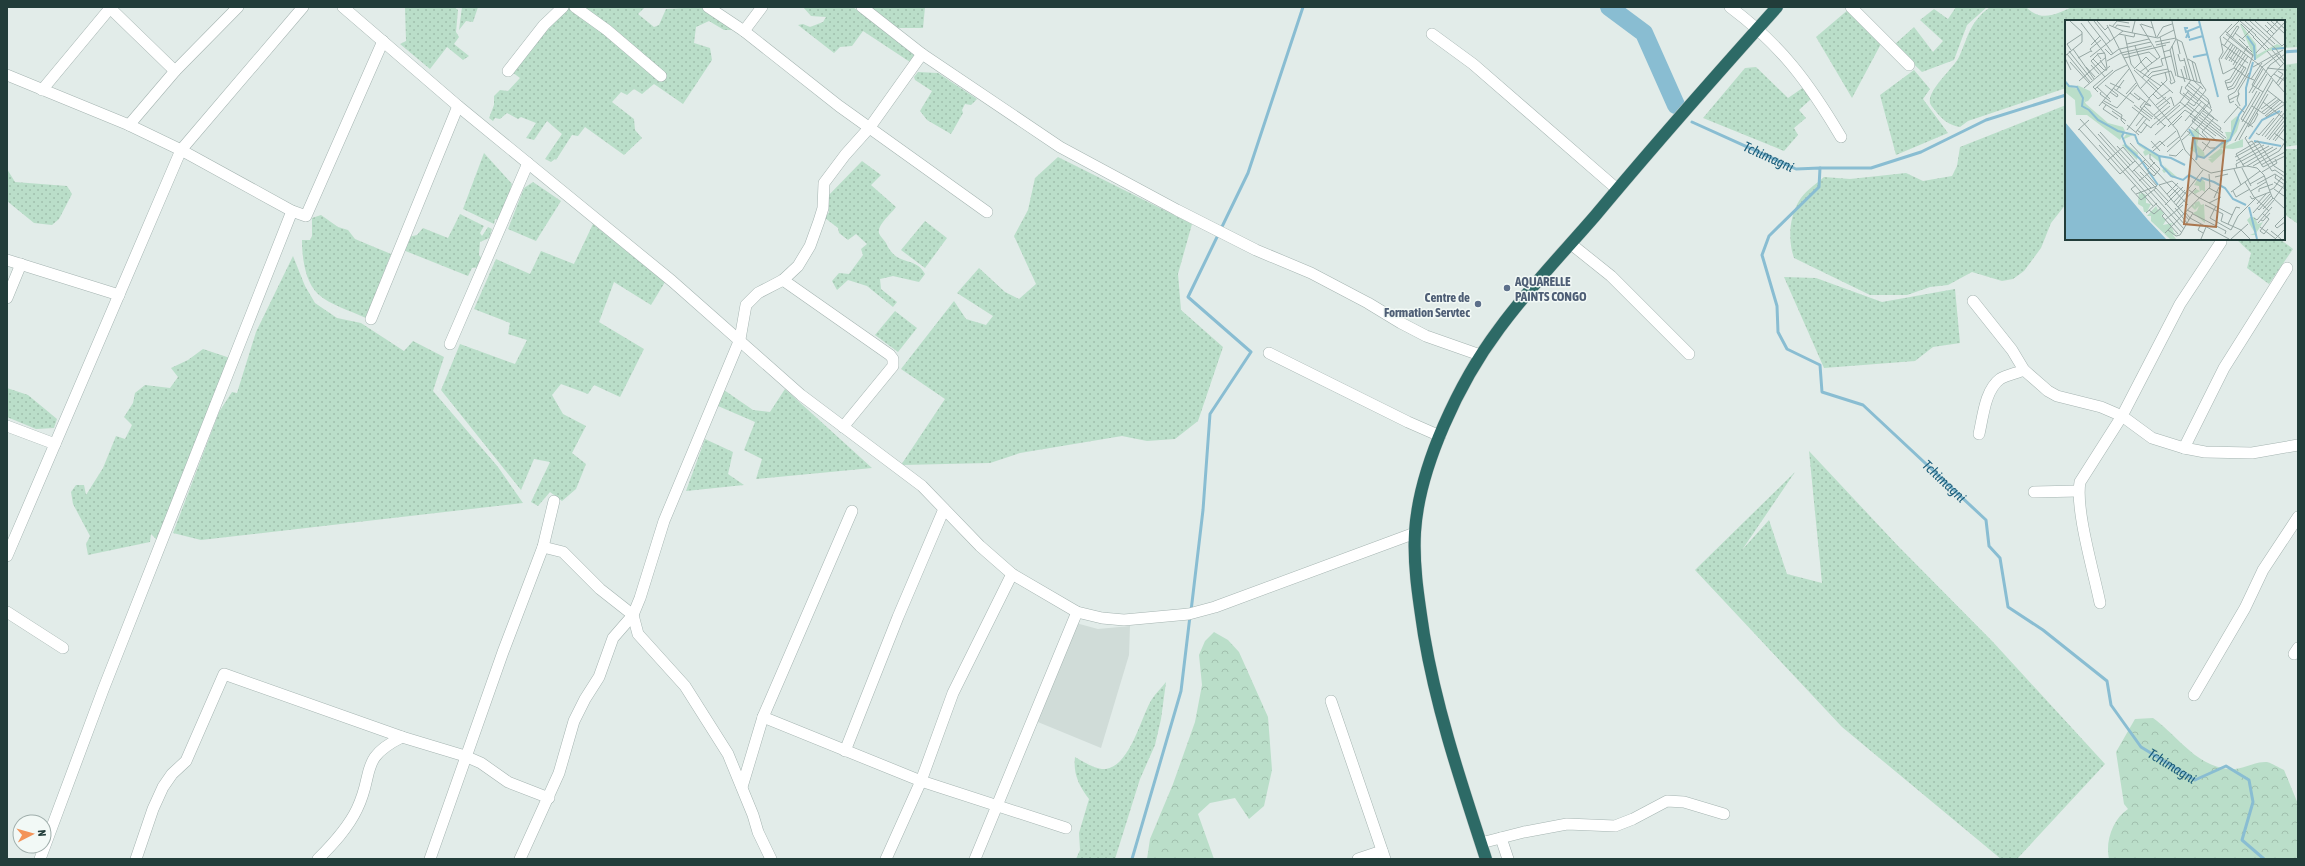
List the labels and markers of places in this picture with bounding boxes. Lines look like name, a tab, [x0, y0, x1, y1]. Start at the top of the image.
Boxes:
place label: AQUARELLE PAINTS CONGO	[1514, 274, 1587, 304]
marker: AQUARELLE PAINTS CONGO	[1502, 283, 1512, 293]
place label: Centre de Formation Servtec	[1384, 290, 1470, 320]
marker: Centre de Formation Servtec	[1473, 299, 1483, 309]

